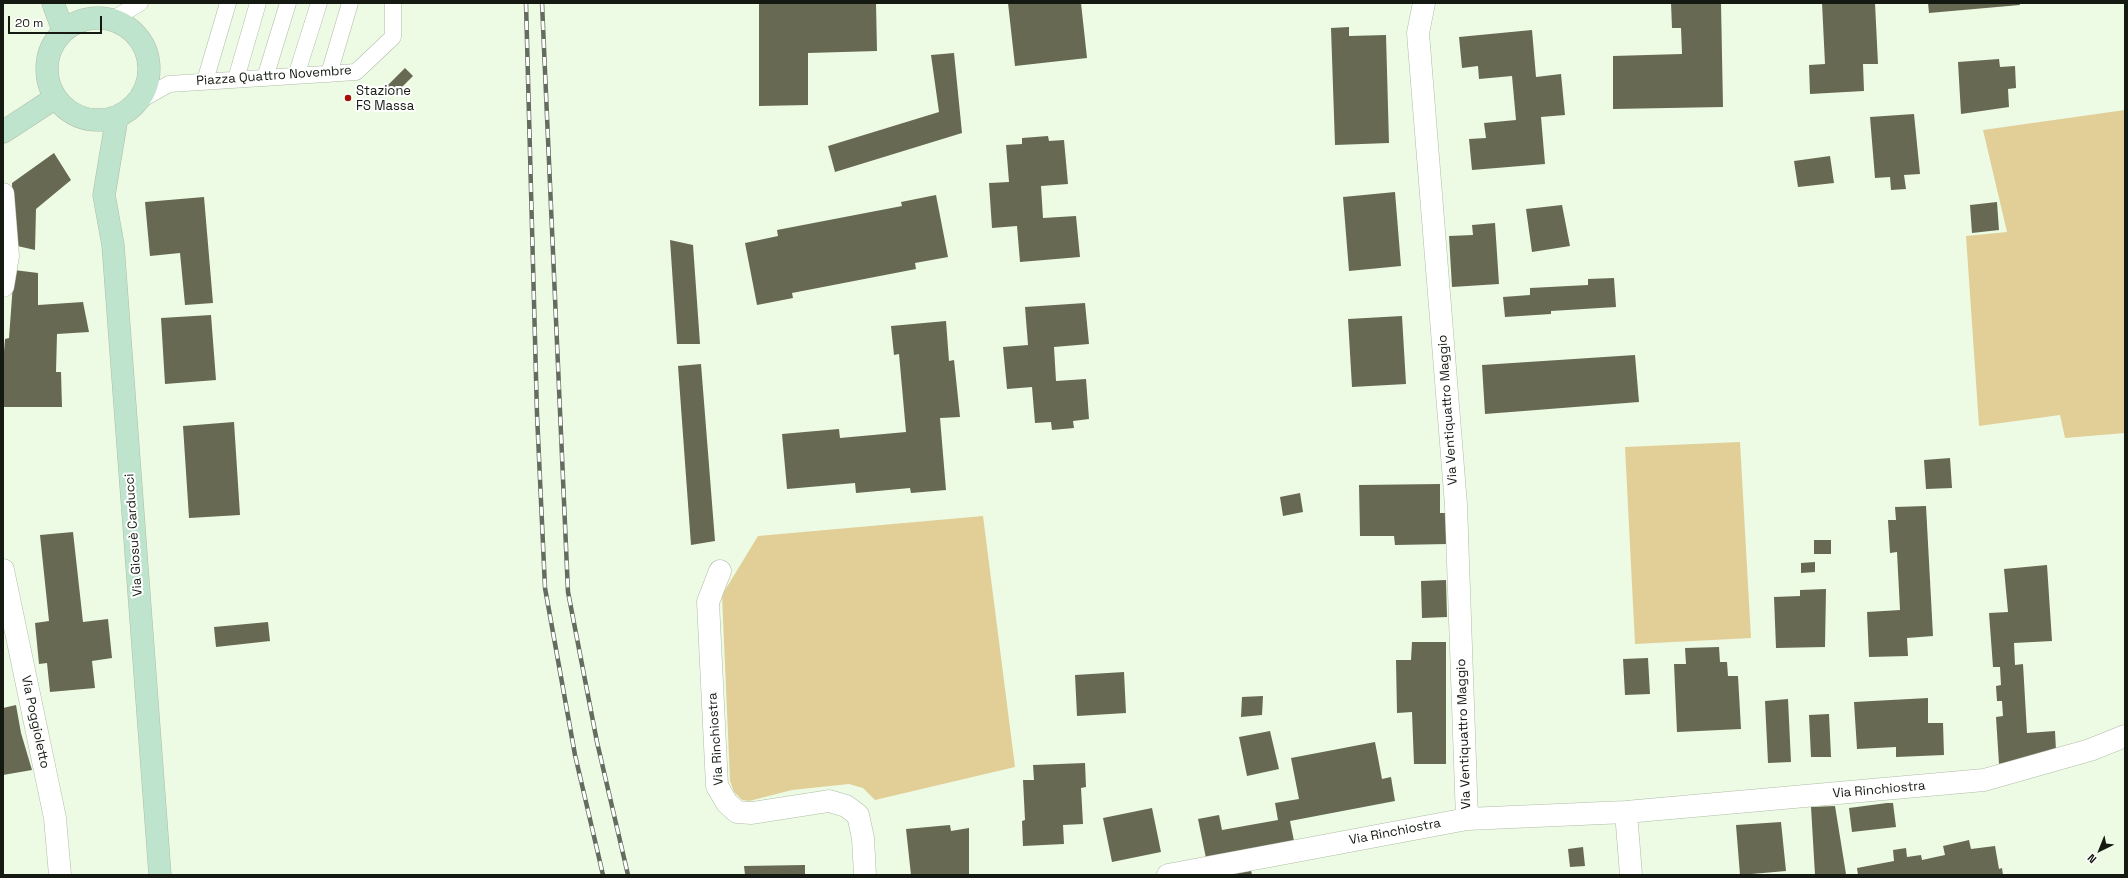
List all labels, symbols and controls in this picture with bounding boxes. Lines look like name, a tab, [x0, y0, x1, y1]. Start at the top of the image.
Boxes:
scale bar	[10, 8, 104, 34]
text: 20 m	[15, 15, 43, 31]
street label: Piazza Quattro Novembre	[196, 63, 352, 89]
place label: Stazione FS Massa	[356, 83, 414, 114]
marker: Stazione FS Massa	[343, 93, 353, 103]
street label: Via Ventiquattro Maggio	[1435, 334, 1461, 486]
street label: Via Giosuè Carducci	[122, 473, 146, 597]
street label: Via Ventiquattro Maggio	[1454, 658, 1474, 810]
street label: Via Poggioletto	[18, 674, 52, 770]
street label: Via Rinchiostra	[705, 692, 727, 786]
street label: Via Rinchiostra	[1832, 778, 1926, 802]
street label: Via Rinchiostra	[1348, 815, 1442, 849]
north arrow	[2080, 830, 2120, 870]
text: N	[2084, 851, 2099, 866]

